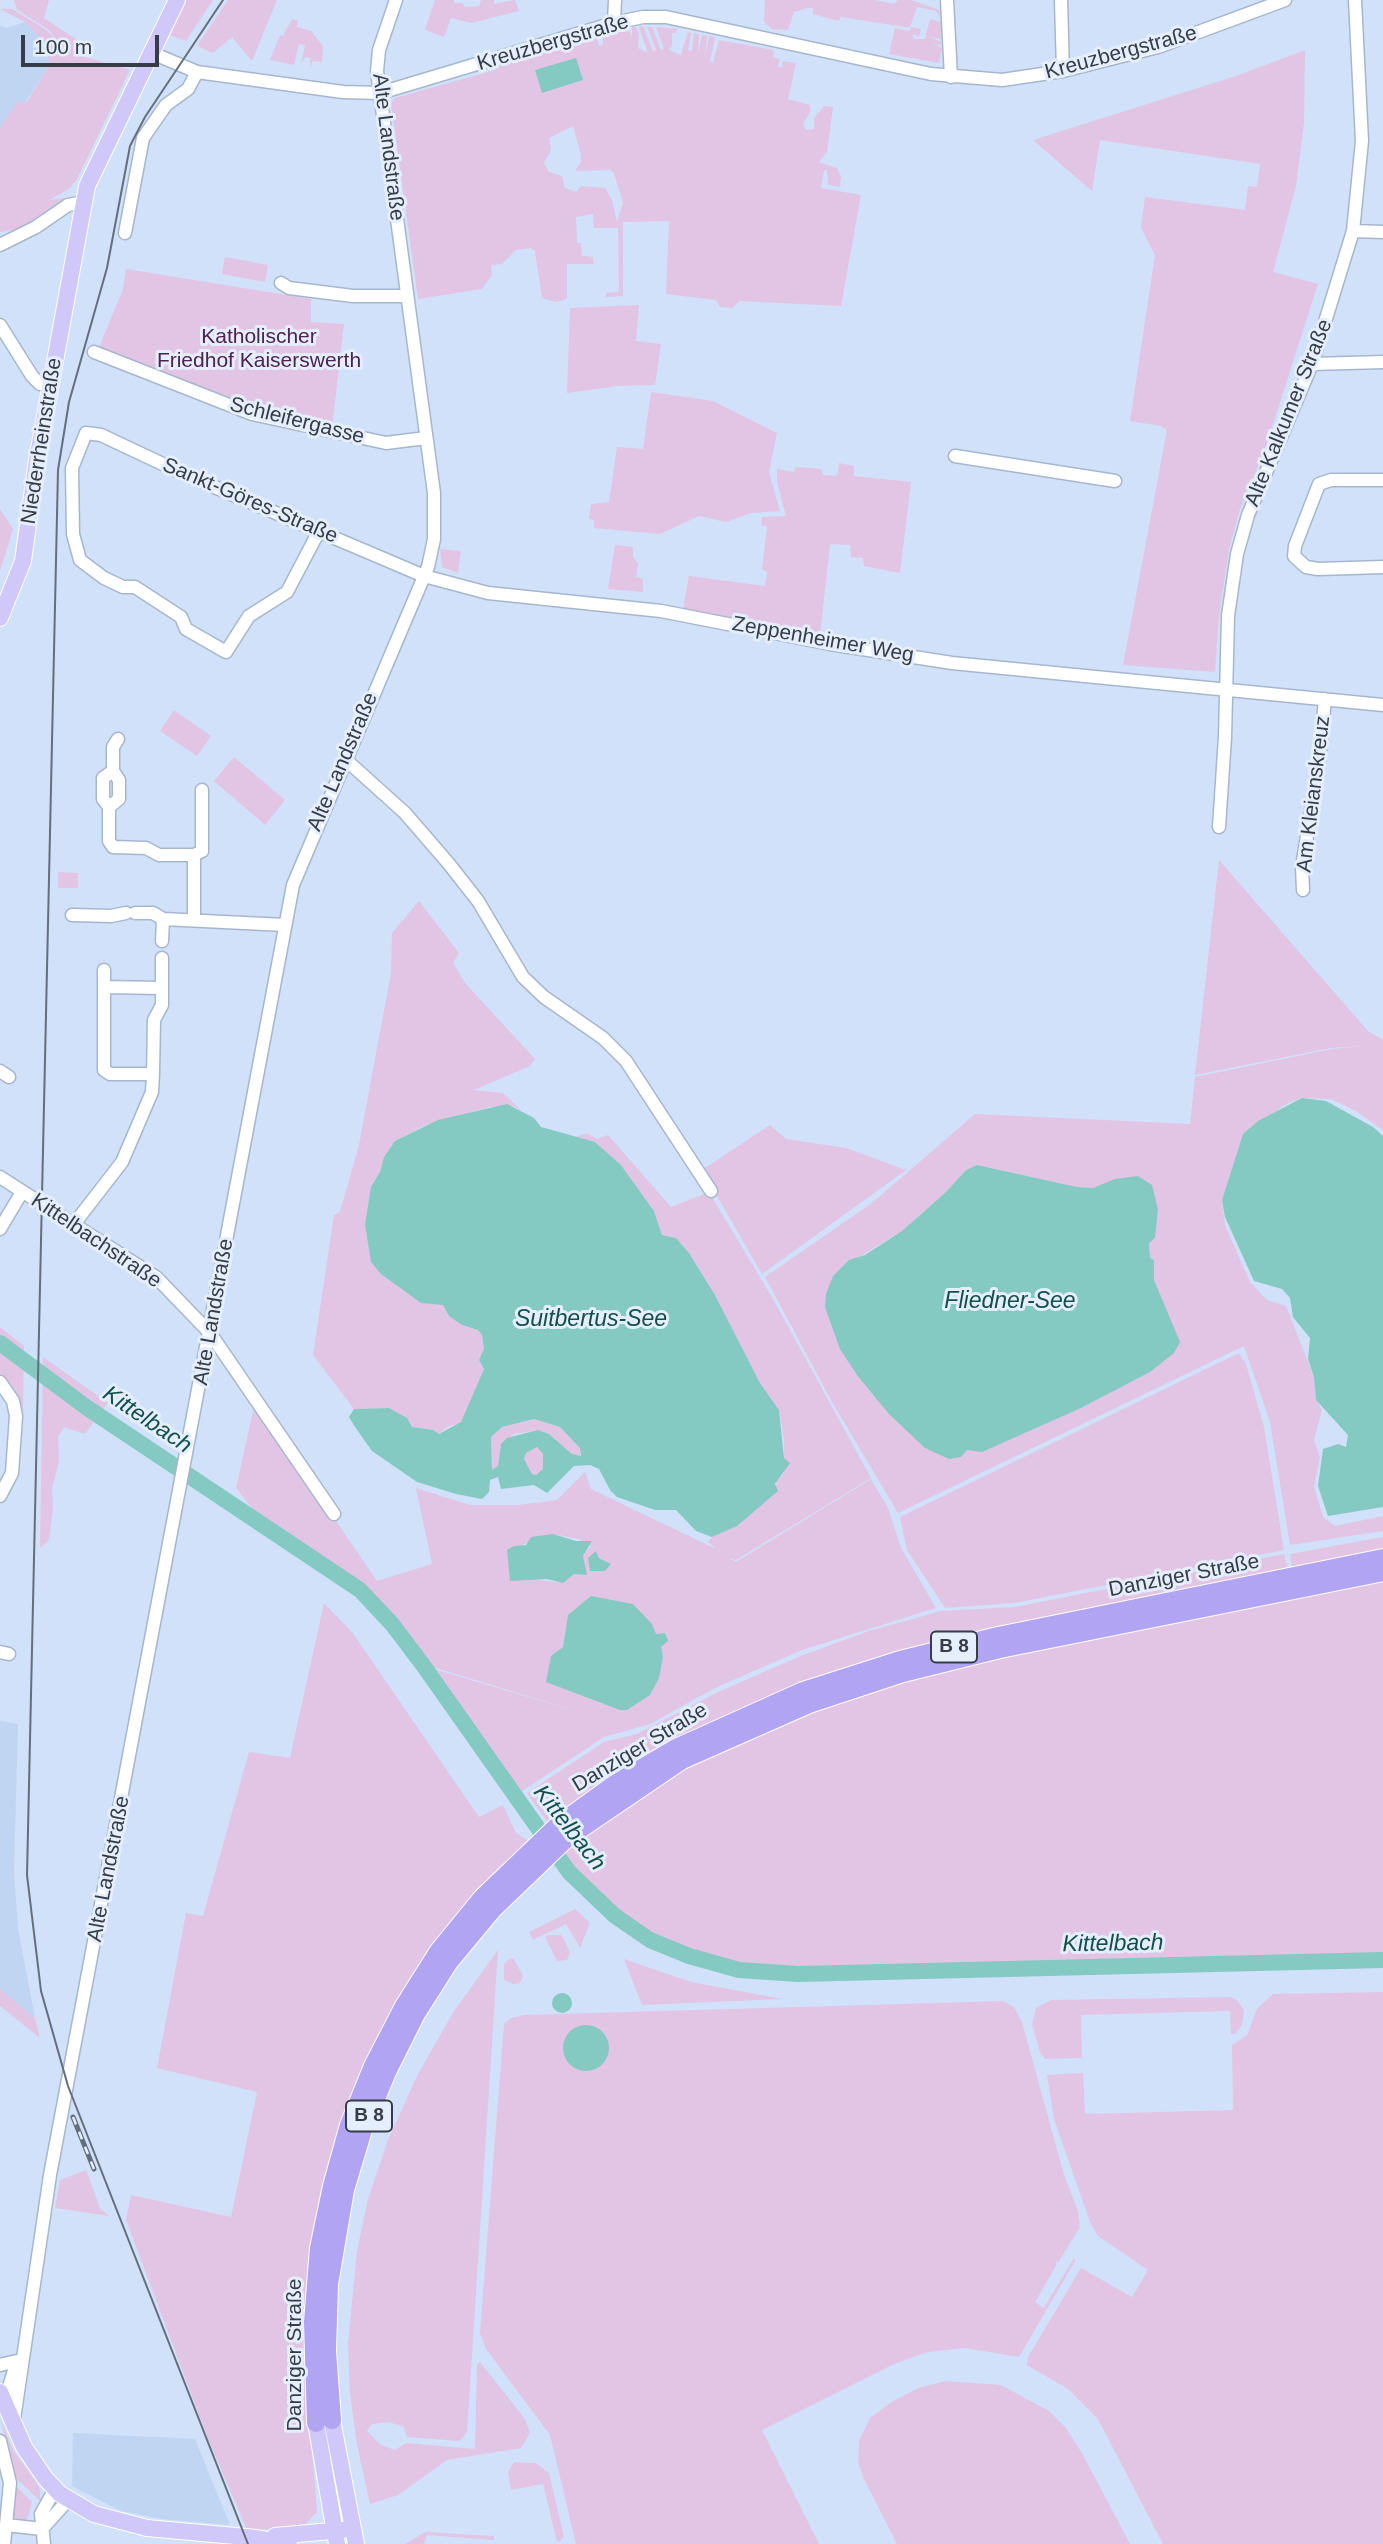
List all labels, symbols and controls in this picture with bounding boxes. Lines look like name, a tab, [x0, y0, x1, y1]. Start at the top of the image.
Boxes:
street label: Kreuzbergstraße	[474, 9, 632, 77]
scale bar	[24, 21, 163, 65]
street label: Kreuzbergstraße	[1042, 21, 1200, 85]
text: 100 m	[34, 35, 92, 58]
street label: Alte Landstraße	[366, 72, 410, 222]
street label: Alte Kalkumer Straße	[1240, 316, 1338, 510]
park label: Katholischer Friedhof Kaiserswerth	[157, 324, 361, 374]
street label: Niederrheinstraße	[16, 356, 68, 526]
street label: Schleifergasse	[227, 392, 367, 450]
street label: Sankt-Göres-Straße	[159, 453, 341, 549]
street label: Zeppenheimer Weg	[730, 612, 916, 668]
street label: Alte Landstraße	[302, 689, 384, 835]
street label: Am Kleianskreuz	[1292, 714, 1336, 874]
street label: Kittelbachstraße	[26, 1188, 166, 1294]
street label: Alte Landstraße	[189, 1237, 239, 1387]
water label: Fliedner-See	[944, 1288, 1076, 1316]
water label: Suitbertus-See	[515, 1306, 667, 1334]
water label: Kittelbach	[97, 1380, 197, 1460]
street label: Danziger Straße	[1107, 1549, 1261, 1603]
road number: B 8	[931, 1632, 977, 1662]
street label: Danziger Straße	[568, 1698, 712, 1798]
water label: Kittelbach	[527, 1780, 611, 1876]
street label: Alte Landstraße	[82, 1794, 136, 1944]
water label: Kittelbach	[1062, 1929, 1164, 1959]
road number: B 8	[346, 2100, 392, 2132]
street label: Danziger Straße	[282, 2279, 308, 2431]

